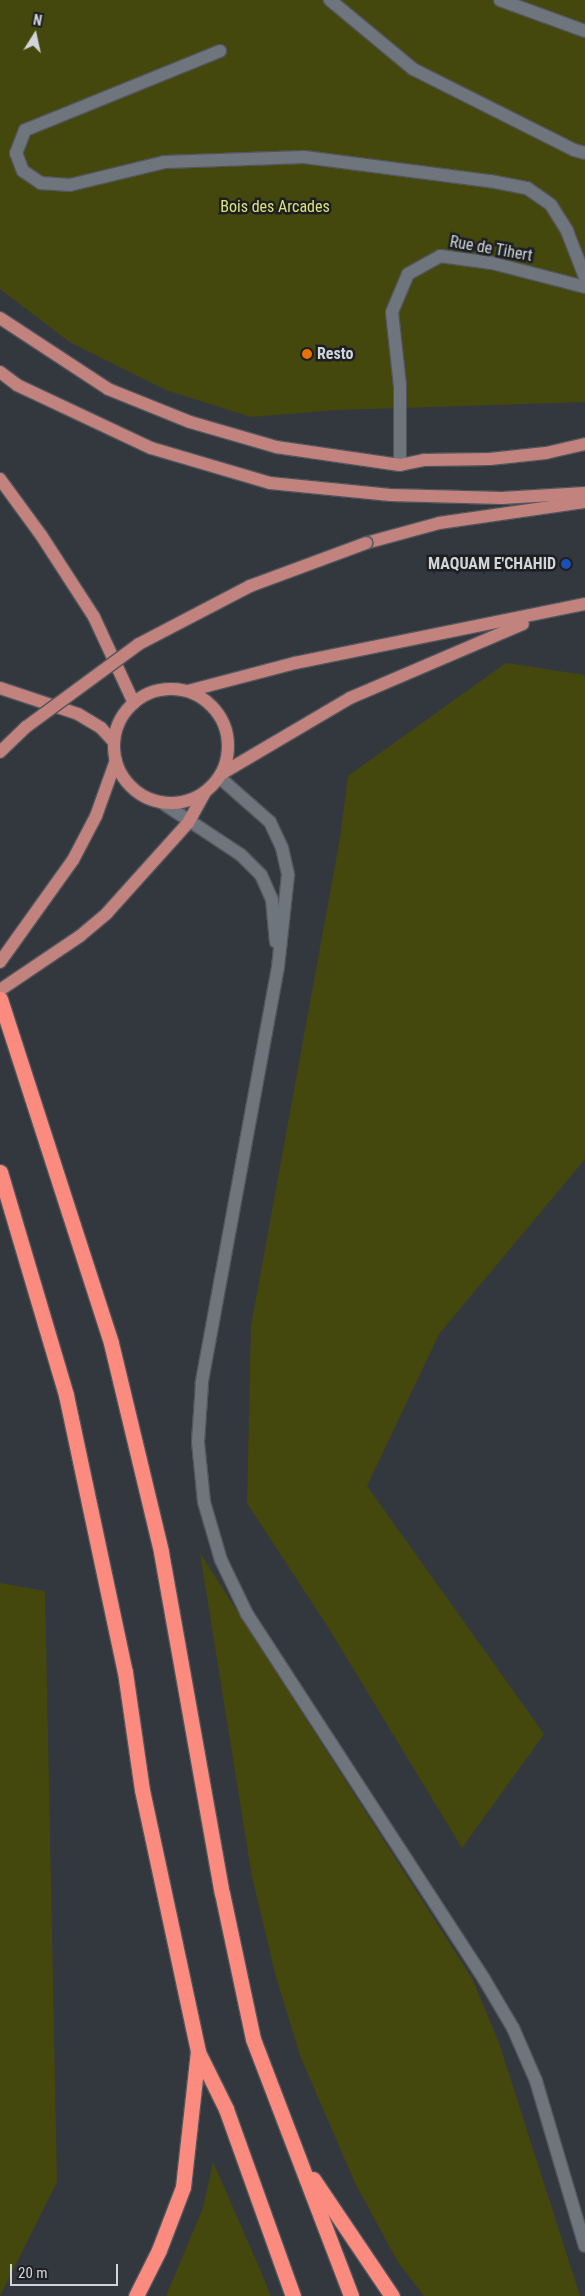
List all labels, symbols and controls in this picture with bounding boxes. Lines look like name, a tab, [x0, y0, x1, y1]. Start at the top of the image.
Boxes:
north arrow	[10, 10, 60, 60]
text: N	[32, 12, 43, 29]
park label: Bois des Arcades	[220, 197, 330, 217]
street label: Rue de Tihert	[448, 232, 534, 266]
place label: Resto	[317, 344, 353, 364]
marker: Resto	[301, 348, 313, 360]
place label: MAQUAM E'CHAHID	[428, 554, 556, 574]
marker: MAQUAM E'CHAHID	[560, 558, 572, 570]
scale bar	[12, 2254, 120, 2286]
text: 20 m	[18, 2264, 48, 2282]

